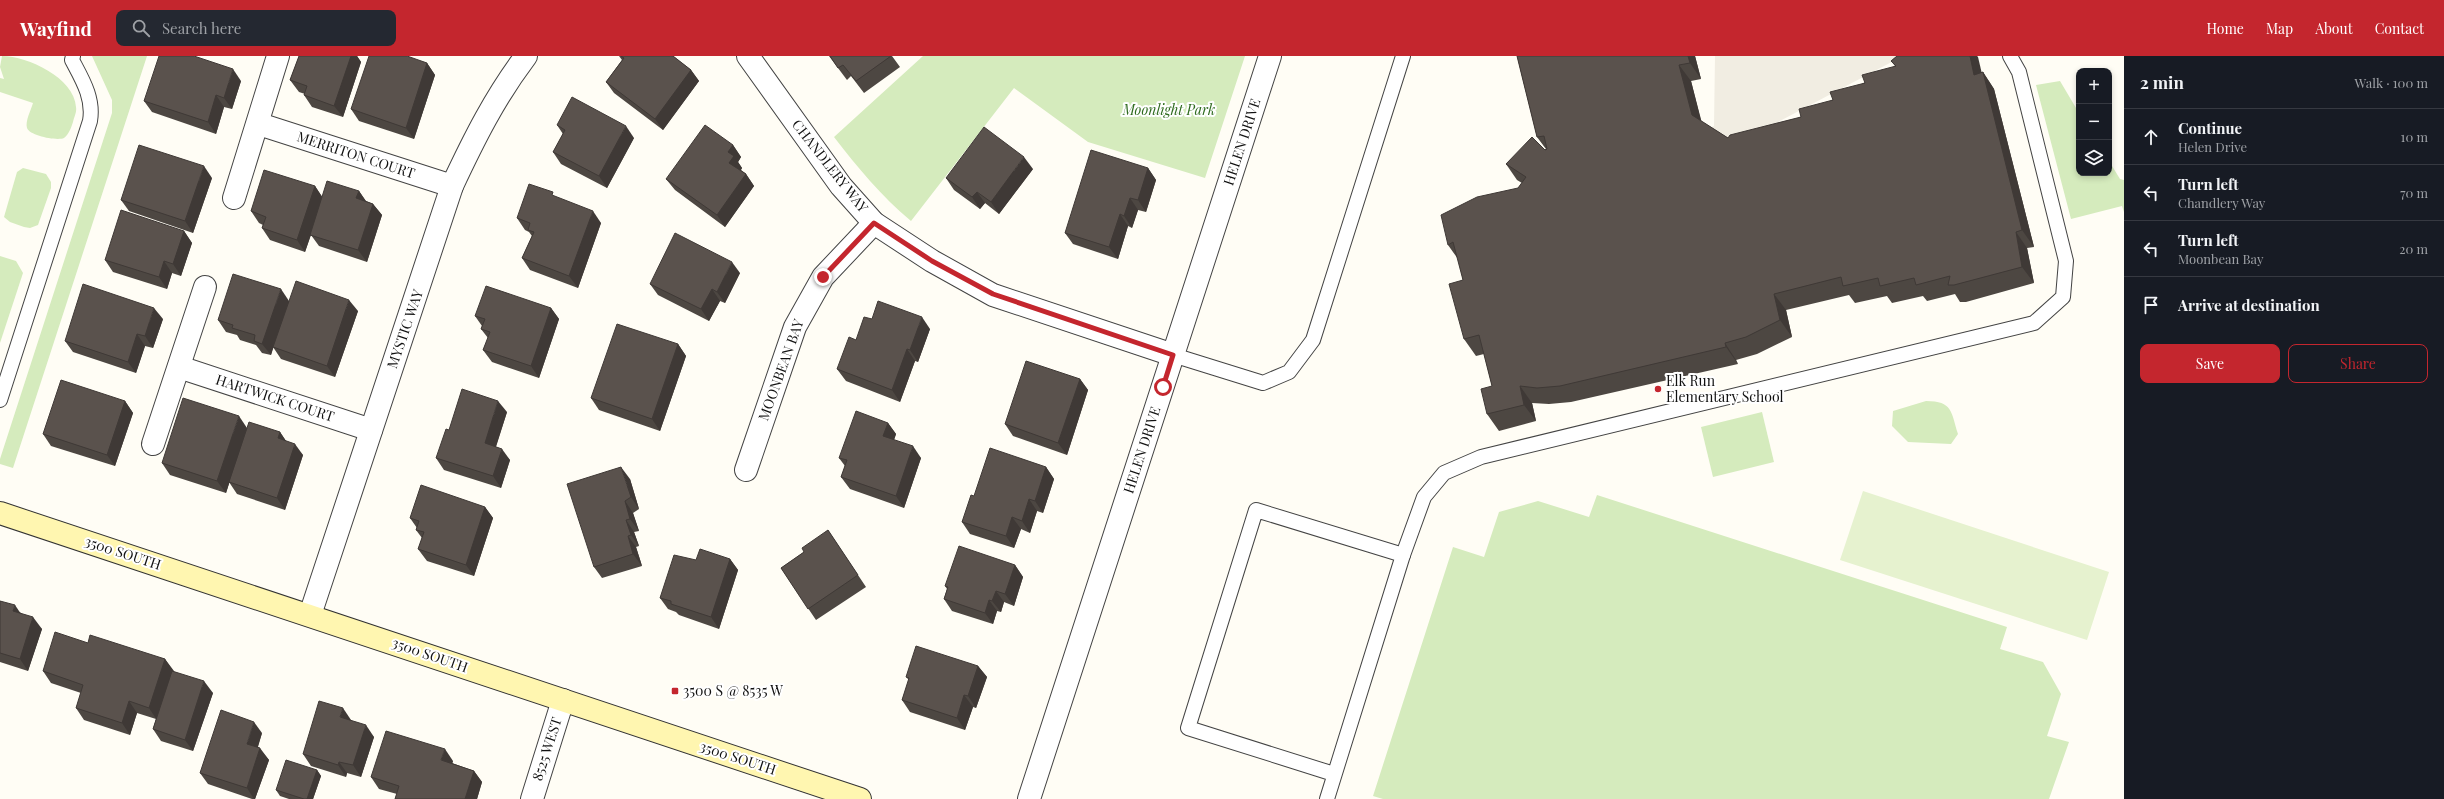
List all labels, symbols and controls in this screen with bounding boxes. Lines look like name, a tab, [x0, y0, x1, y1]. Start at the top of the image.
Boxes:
search box	[116, 10, 396, 46]
text: Wayfind	[20, 15, 92, 41]
icon: search	[130, 17, 152, 39]
text: Search here	[162, 18, 241, 38]
text: Home	[2206, 19, 2244, 38]
text: Map	[2266, 19, 2293, 38]
text: About	[2315, 19, 2353, 38]
text: Contact	[2375, 19, 2424, 38]
map controls	[2076, 68, 2112, 176]
button: +	[2076, 68, 2112, 104]
text: 2 min	[2140, 71, 2184, 93]
text: Walk · 100 m	[2355, 74, 2428, 91]
street label: HELEN DRIVE	[1219, 96, 1265, 188]
park label: Moonlight Park	[1122, 100, 1215, 119]
button: −	[2076, 104, 2112, 140]
street label: CHANDLERY WAY	[788, 115, 873, 217]
text: Continue	[2178, 118, 2242, 138]
street label: MERRITON COURT	[295, 126, 418, 183]
icon: ahead	[2140, 126, 2162, 148]
text: 10 m	[2401, 128, 2428, 145]
text: Helen Drive	[2178, 138, 2247, 155]
button: layers	[2076, 140, 2112, 176]
text: Turn left	[2178, 174, 2239, 194]
icon: left	[2140, 182, 2162, 204]
text: 70 m	[2400, 184, 2428, 201]
text: Chandlery Way	[2178, 194, 2265, 211]
text: Turn left	[2178, 230, 2239, 250]
icon: left	[2140, 238, 2162, 260]
text: 20 m	[2399, 240, 2428, 257]
text: Moonbean Bay	[2178, 250, 2264, 267]
route end	[814, 268, 832, 286]
street label: MYSTIC WAY	[382, 286, 427, 371]
icon: arrive	[2140, 294, 2162, 316]
text: Arrive at destination	[2178, 295, 2320, 315]
street label: MOONBEAN BAY	[753, 316, 808, 423]
button: Save	[2140, 344, 2280, 383]
button: Share	[2288, 344, 2428, 383]
street label: HARTWICK COURT	[213, 369, 337, 426]
place label: Elk Run Elementary School	[1666, 371, 1784, 406]
route start	[1154, 378, 1172, 396]
marker: Elk Run Elementary School	[1653, 384, 1663, 394]
street label: HELEN DRIVE	[1119, 404, 1165, 496]
street label: 3500 SOUTH	[83, 531, 164, 574]
street label: 3500 SOUTH	[390, 633, 471, 677]
place label: 3500 S @ 8535 W	[683, 681, 783, 700]
marker: 3500 S @ 8535 W	[670, 686, 680, 696]
street label: 8525 WEST	[527, 714, 566, 783]
street label: 3500 SOUTH	[698, 736, 779, 779]

